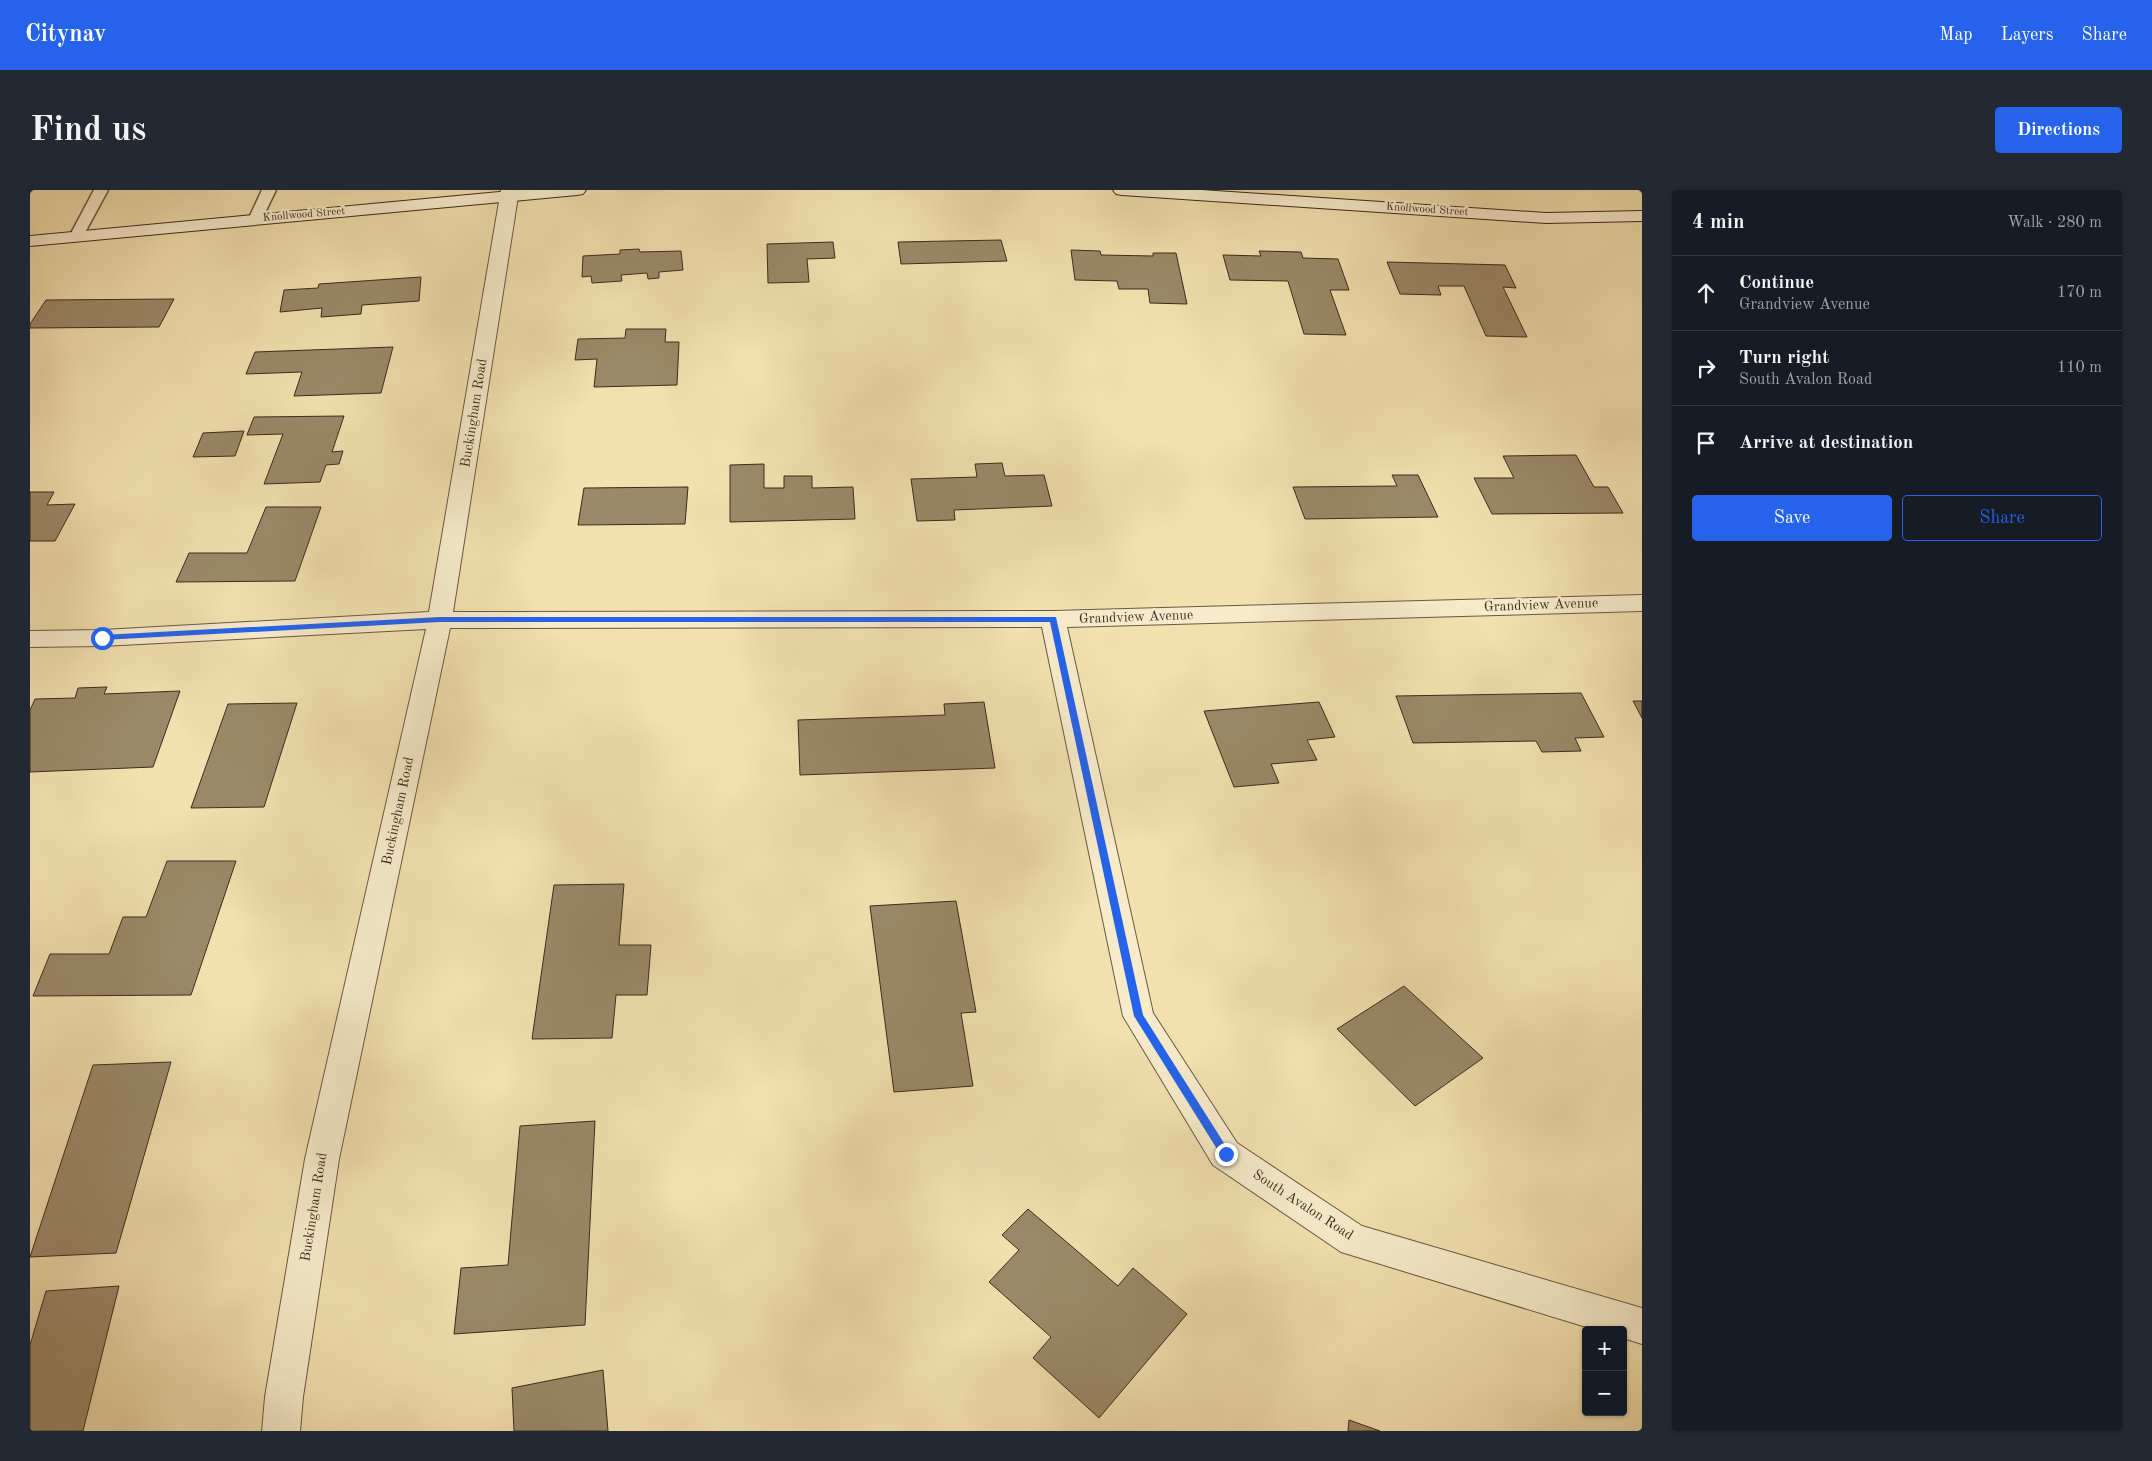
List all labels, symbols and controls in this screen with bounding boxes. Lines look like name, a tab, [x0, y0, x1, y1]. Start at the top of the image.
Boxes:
text: Citynav	[25, 23, 106, 47]
text: Map	[1939, 26, 1973, 44]
text: Layers	[2001, 26, 2053, 44]
text: Share	[2081, 26, 2127, 44]
button: Directions	[1995, 107, 2122, 153]
text: Find us	[30, 113, 146, 148]
street label: Knollwood Street	[1385, 202, 1469, 218]
street label: Knollwood Street	[262, 206, 346, 224]
text: 4 min	[1692, 212, 1745, 233]
text: Walk · 280 m	[2007, 215, 2102, 231]
text: Continue	[1739, 274, 1814, 293]
icon: ahead	[1692, 279, 1720, 307]
text: 170 m	[2057, 285, 2102, 301]
text: Grandview Avenue	[1739, 297, 1870, 313]
text: Turn right	[1739, 349, 1829, 368]
icon: right	[1692, 354, 1720, 382]
street label: Buckingham Road	[458, 357, 490, 469]
text: 110 m	[2057, 360, 2102, 376]
text: South Avalon Road	[1739, 372, 1872, 388]
icon: arrive	[1692, 429, 1720, 457]
text: Arrive at destination	[1739, 434, 1913, 453]
button: Save	[1692, 495, 1892, 541]
button: Share	[1902, 495, 2102, 541]
street label: Grandview Avenue	[1484, 596, 1598, 614]
street label: Grandview Avenue	[1079, 608, 1193, 626]
route start	[91, 627, 114, 650]
street label: Buckingham Road	[380, 756, 416, 866]
route end	[1215, 1143, 1238, 1166]
street label: Buckingham Road	[298, 1151, 330, 1263]
street label: South Avalon Road	[1250, 1167, 1356, 1243]
map controls	[1582, 1326, 1627, 1416]
button: +	[1582, 1326, 1627, 1371]
button: −	[1582, 1371, 1627, 1416]

